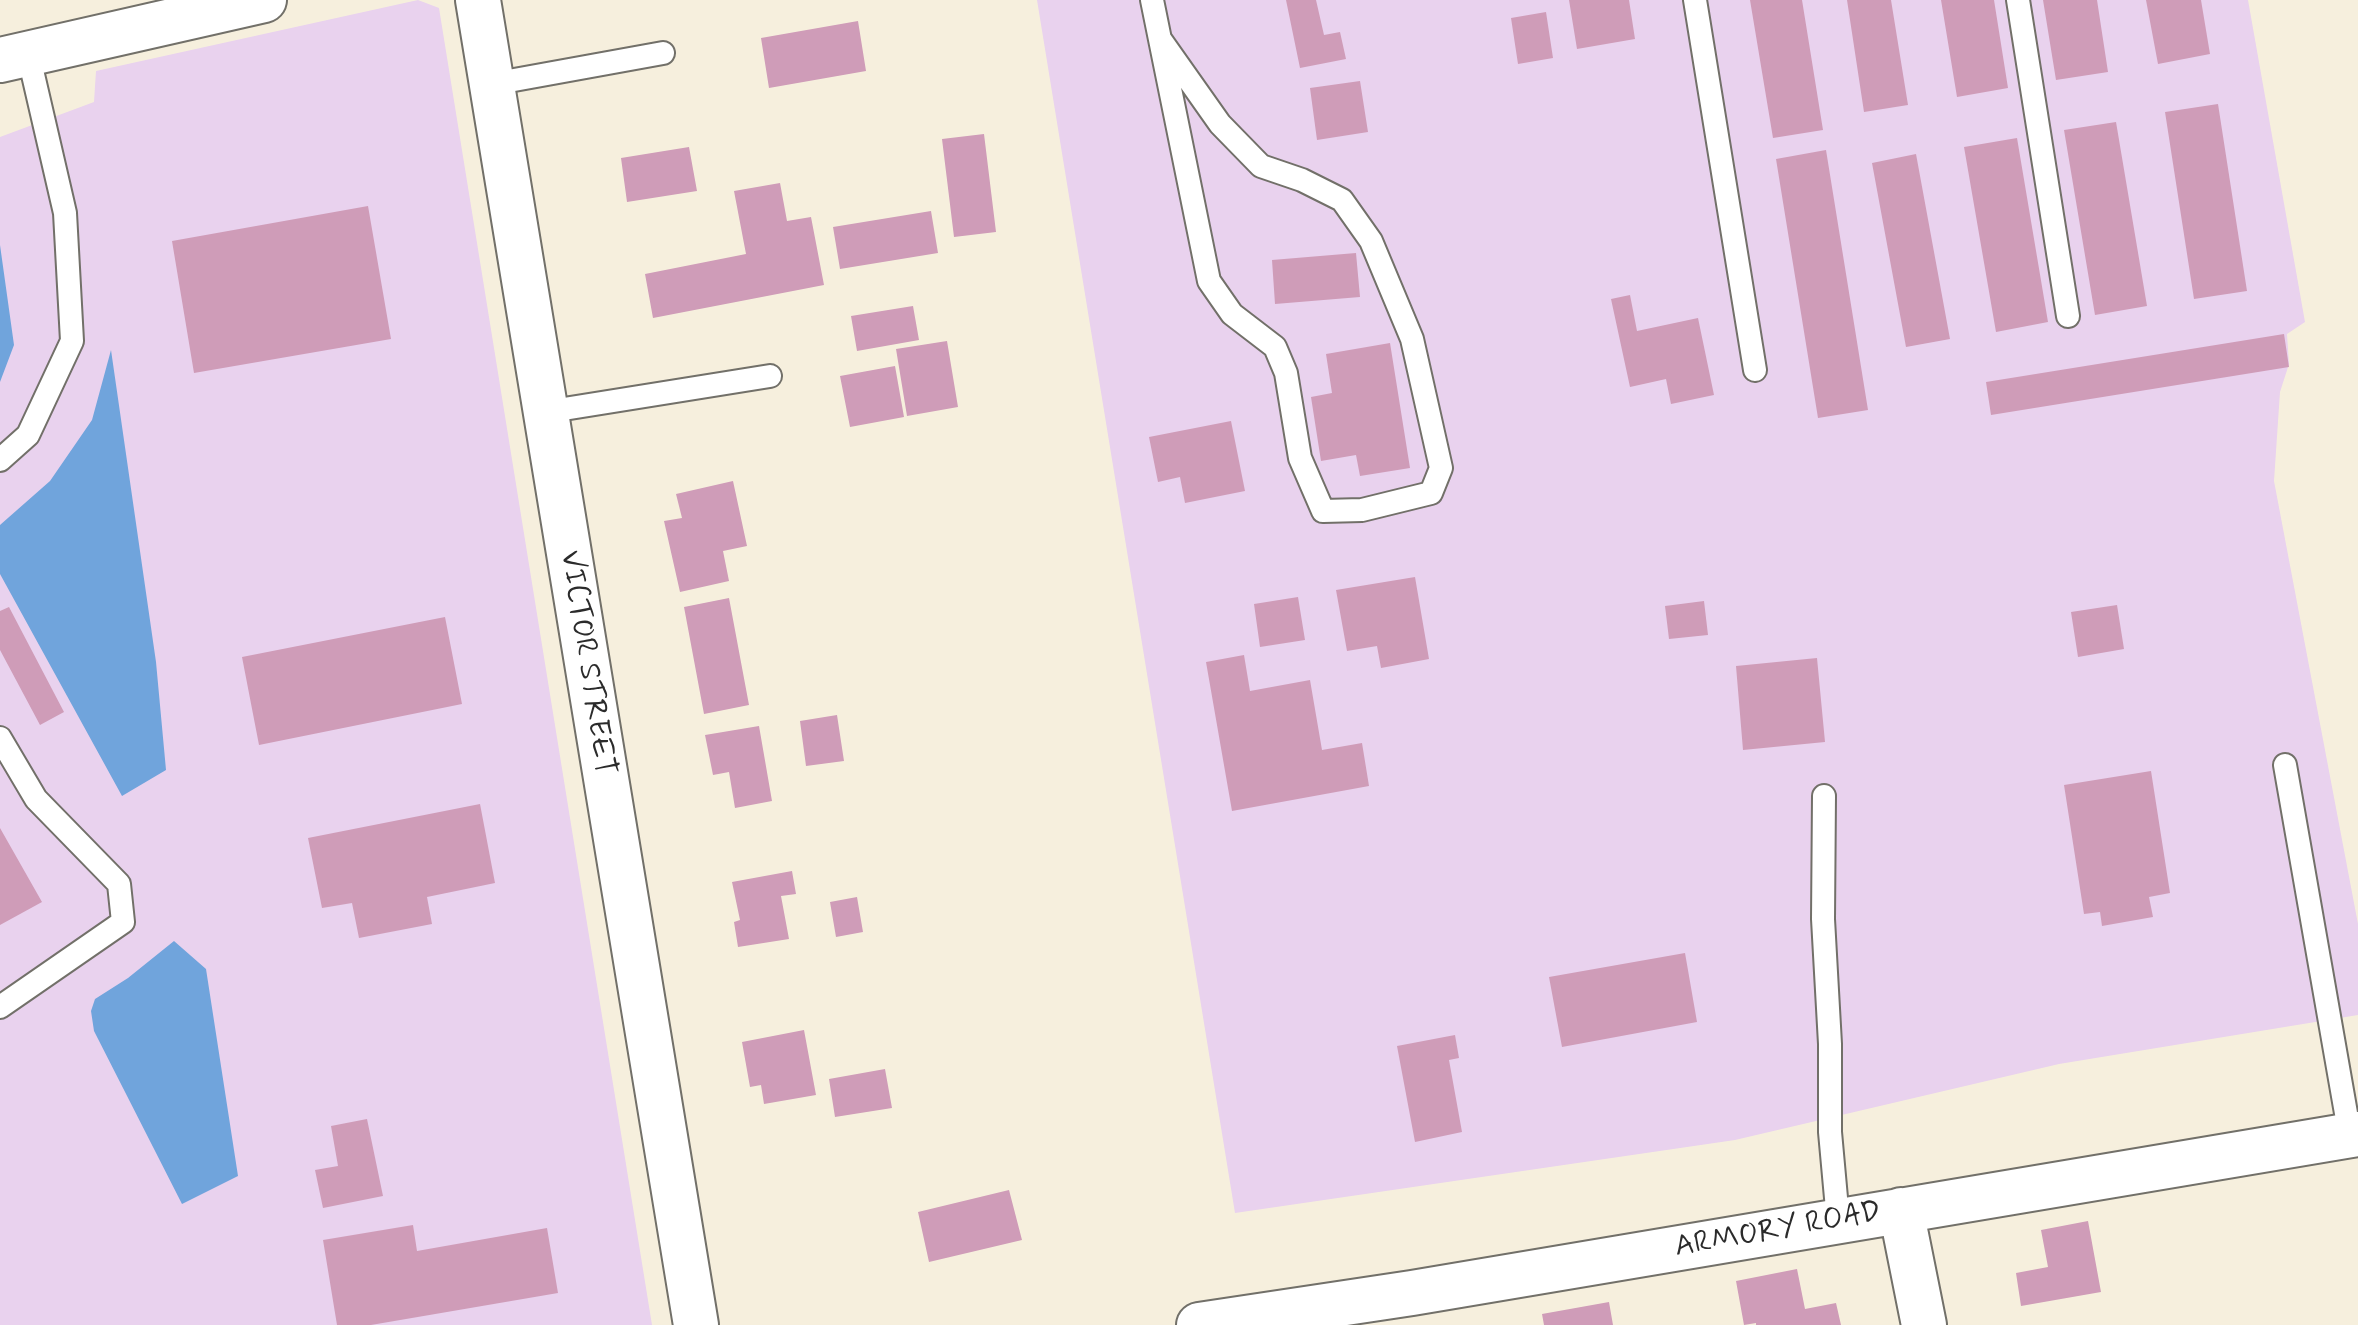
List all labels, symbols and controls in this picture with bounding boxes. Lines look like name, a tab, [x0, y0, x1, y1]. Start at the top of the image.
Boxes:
street label: VICTOR STREET	[550, 548, 622, 778]
street label: ARMORY ROAD	[1672, 1195, 1884, 1267]

